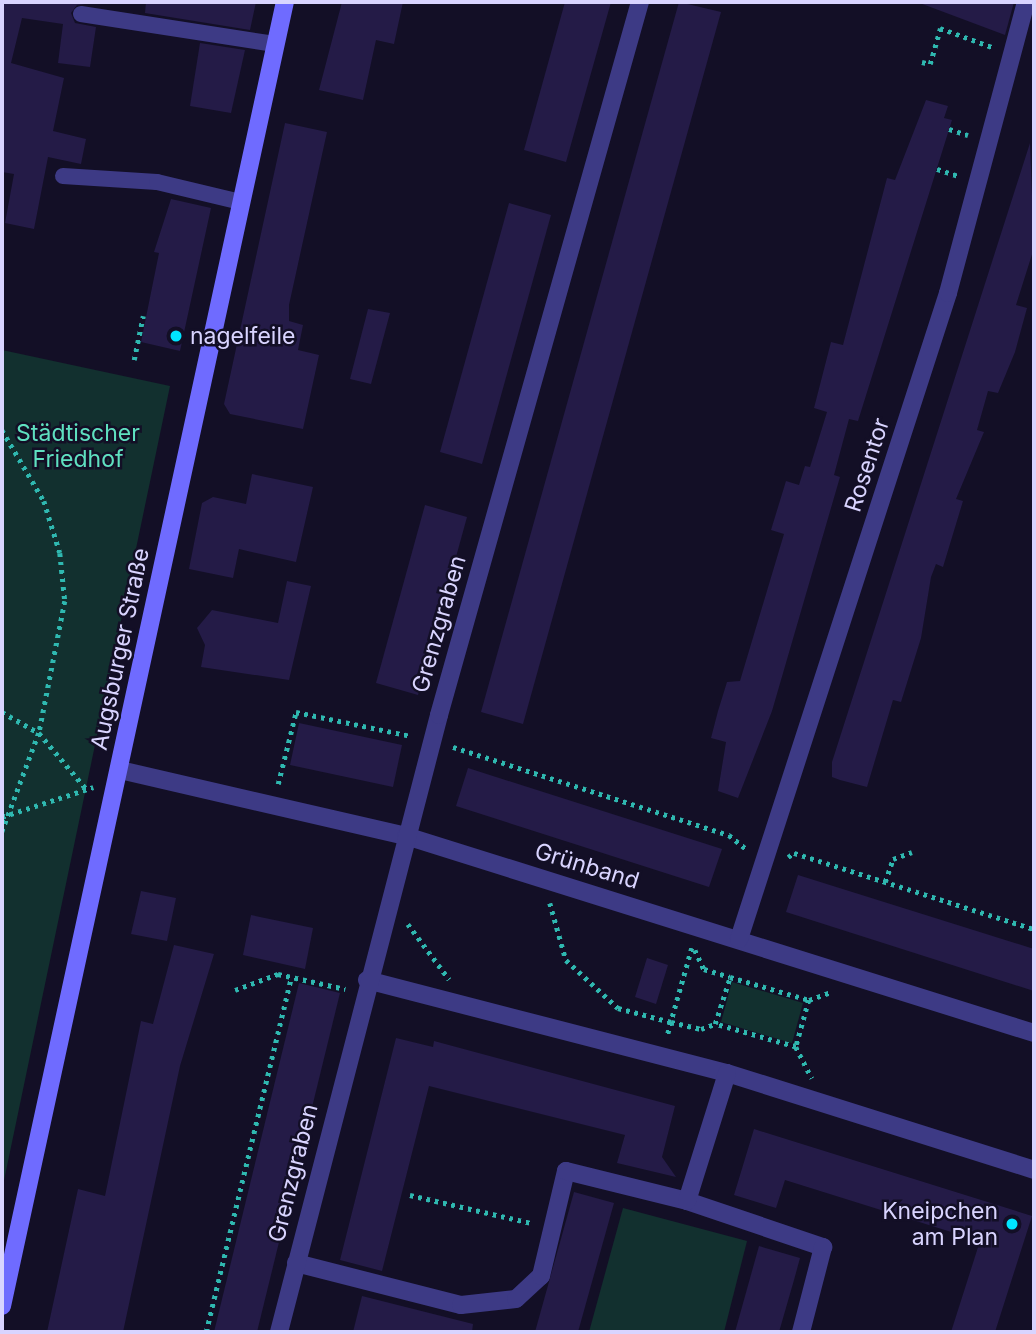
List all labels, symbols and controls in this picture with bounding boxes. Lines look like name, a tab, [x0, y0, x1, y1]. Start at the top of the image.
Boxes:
place label: nagelfeile	[190, 322, 295, 350]
marker: nagelfeile	[168, 328, 184, 344]
street label: Rosentor	[839, 415, 895, 515]
park label: Städtischer Friedhof	[16, 419, 140, 473]
street label: Augsburger Straße	[85, 546, 155, 752]
street label: Grenzgraben	[406, 552, 472, 696]
street label: Grünband	[531, 837, 643, 895]
street label: Grenzgraben	[262, 1101, 324, 1245]
place label: Kneipchen am Plan	[882, 1197, 998, 1251]
marker: Kneipchen am Plan	[1004, 1216, 1020, 1232]

